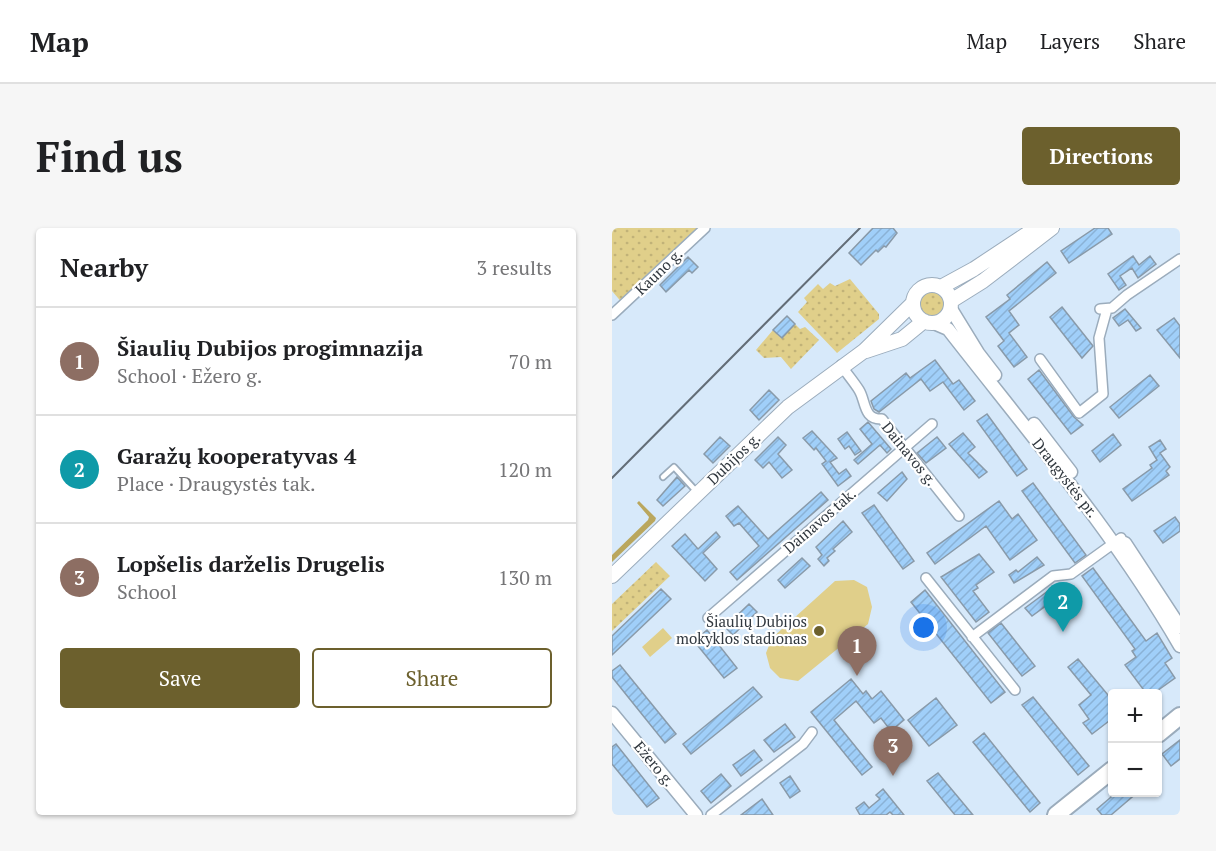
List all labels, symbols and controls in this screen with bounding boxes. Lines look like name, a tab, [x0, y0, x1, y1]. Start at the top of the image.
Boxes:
text: Map	[30, 23, 89, 60]
text: Map	[966, 27, 1007, 55]
text: Layers	[1040, 27, 1100, 55]
text: Share	[1133, 27, 1186, 55]
button: Directions	[1022, 127, 1180, 185]
text: Find us	[36, 128, 183, 184]
street label: Kauno g.	[630, 244, 686, 299]
text: Nearby	[60, 250, 148, 284]
text: 3 results	[477, 254, 552, 281]
text: Šiaulių Dubijos progimnazija	[117, 333, 423, 362]
text: 1	[74, 348, 85, 375]
text: 70 m	[509, 348, 552, 375]
text: School · Ežero g.	[117, 362, 262, 389]
street label: Dainavos g.	[878, 417, 942, 490]
street label: Dubijos g.	[702, 428, 764, 489]
street label: Draugystės pr.	[1028, 434, 1103, 521]
text: Garažų kooperatyvas 4	[117, 441, 357, 470]
text: 2	[74, 456, 85, 483]
text: 120 m	[498, 456, 552, 483]
text: Place · Draugystės tak.	[117, 470, 316, 497]
street label: Dainavos tak.	[779, 483, 860, 557]
text: Lopšelis darželis Drugelis	[117, 549, 385, 578]
text: 3	[74, 564, 85, 591]
text: 130 m	[498, 564, 552, 591]
text: School	[117, 578, 177, 605]
pin: 2	[1044, 582, 1082, 632]
place label: Šiaulių Dubijos mokyklos stadionas	[676, 611, 807, 648]
your location	[909, 613, 938, 642]
marker: Šiaulių Dubijos mokyklos stadionas	[812, 624, 826, 638]
pin: 1	[838, 626, 876, 676]
button: Save	[60, 648, 300, 708]
button: Share	[312, 648, 552, 708]
map controls	[1108, 689, 1162, 797]
button: +	[1108, 689, 1162, 743]
pin: 3	[874, 726, 912, 776]
street label: Ežero g.	[630, 737, 680, 790]
button: −	[1108, 743, 1162, 797]

